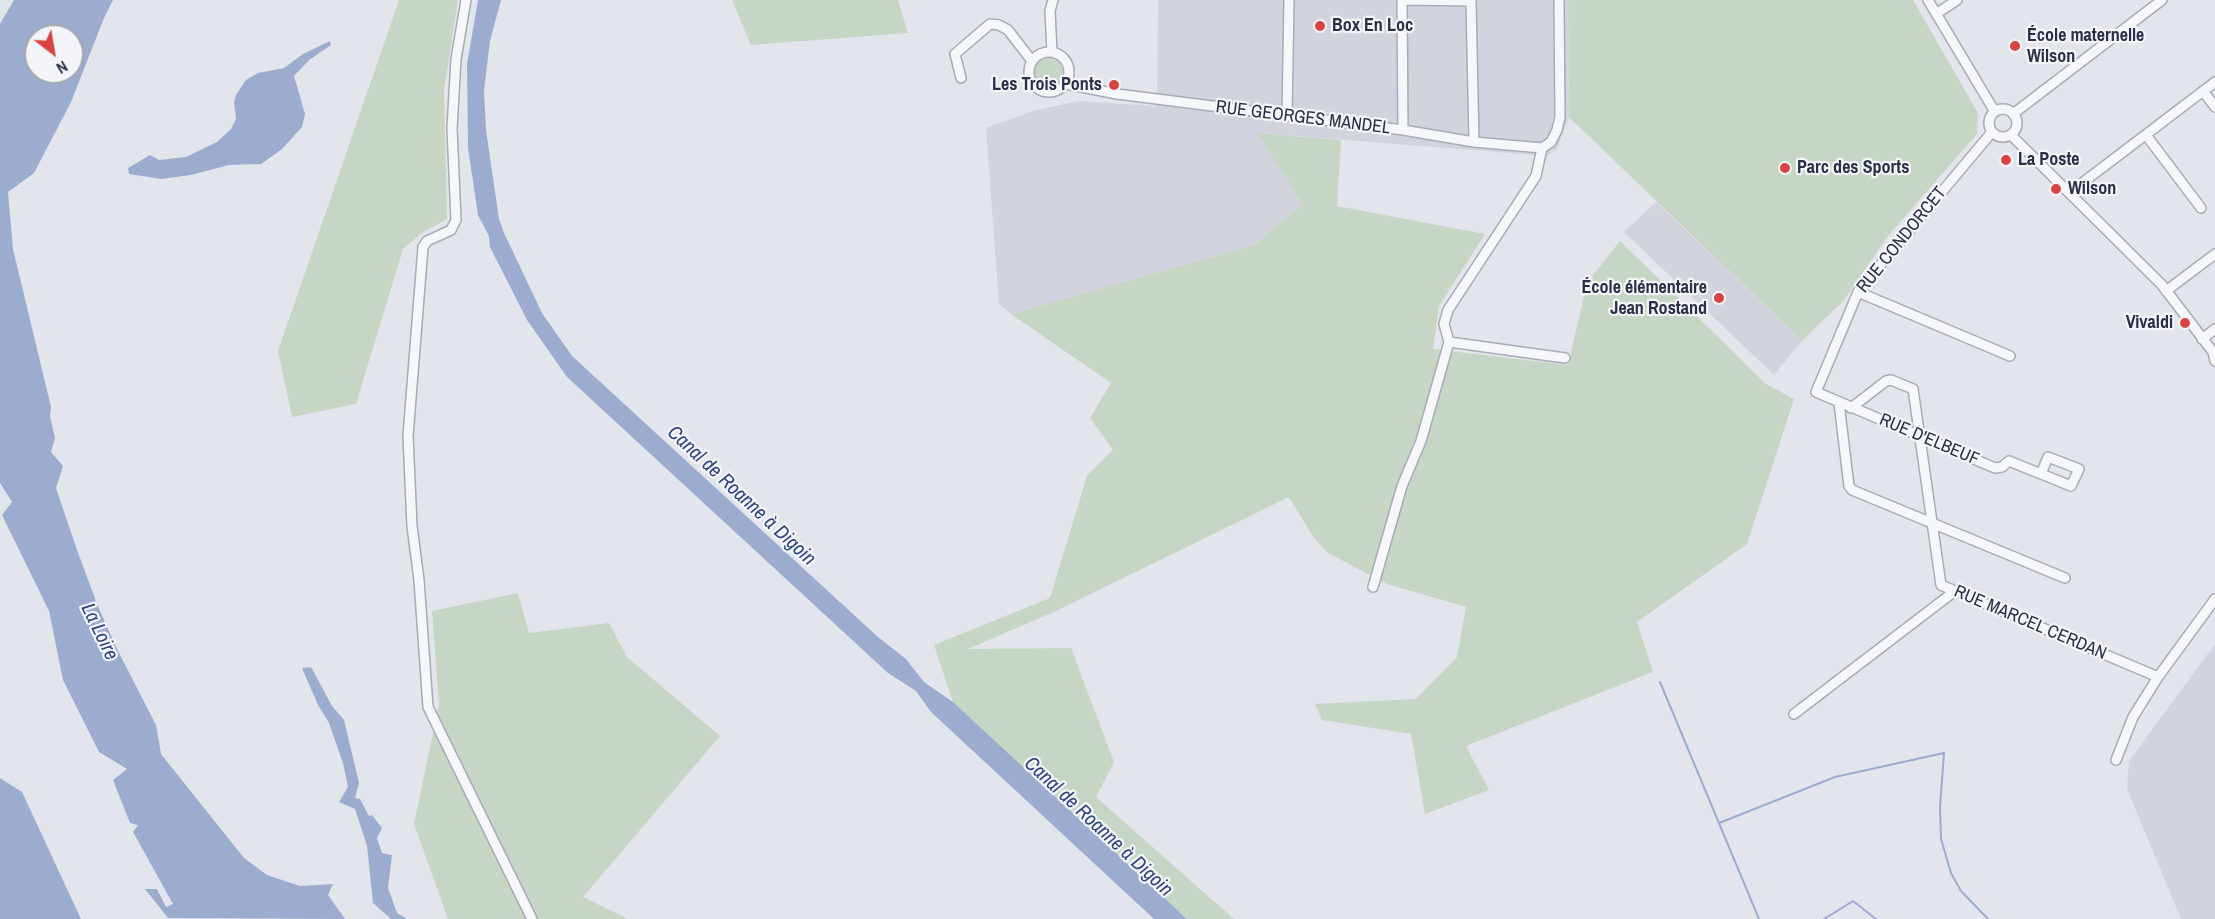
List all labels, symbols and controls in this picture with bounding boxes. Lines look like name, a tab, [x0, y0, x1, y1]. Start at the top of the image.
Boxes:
place label: Box En Loc	[1332, 15, 1413, 37]
marker: Box En Loc	[1313, 19, 1327, 33]
north arrow	[24, 24, 84, 84]
place label: École maternelle Wilson	[2027, 25, 2144, 68]
marker: École maternelle Wilson	[2008, 39, 2022, 53]
text: N	[53, 56, 72, 80]
place label: Les Trois Ponts	[992, 74, 1102, 96]
marker: Les Trois Ponts	[1107, 78, 1121, 92]
street label: RUE GEORGES MANDEL	[1215, 97, 1391, 139]
place label: La Poste	[2018, 149, 2080, 171]
marker: La Poste	[1999, 153, 2013, 167]
place label: Parc des Sports	[1797, 157, 1909, 179]
marker: Parc des Sports	[1778, 161, 1792, 175]
place label: Wilson	[2068, 178, 2116, 200]
marker: Wilson	[2049, 182, 2063, 196]
street label: RUE CONDORCET	[1853, 183, 1951, 297]
place label: École élémentaire Jean Rostand	[1581, 277, 1707, 320]
marker: École élémentaire Jean Rostand	[1712, 291, 1726, 305]
place label: Vivaldi	[2126, 312, 2173, 334]
marker: Vivaldi	[2178, 316, 2192, 330]
street label: RUE D'ELBEUF	[1876, 409, 1982, 471]
water label: Canal de Roanne à Digoin	[662, 421, 820, 571]
street label: RUE MARCEL CERDAN	[1951, 581, 2109, 665]
water label: La Loire	[75, 600, 123, 664]
water label: Canal de Roanne à Digoin	[1019, 752, 1177, 902]

